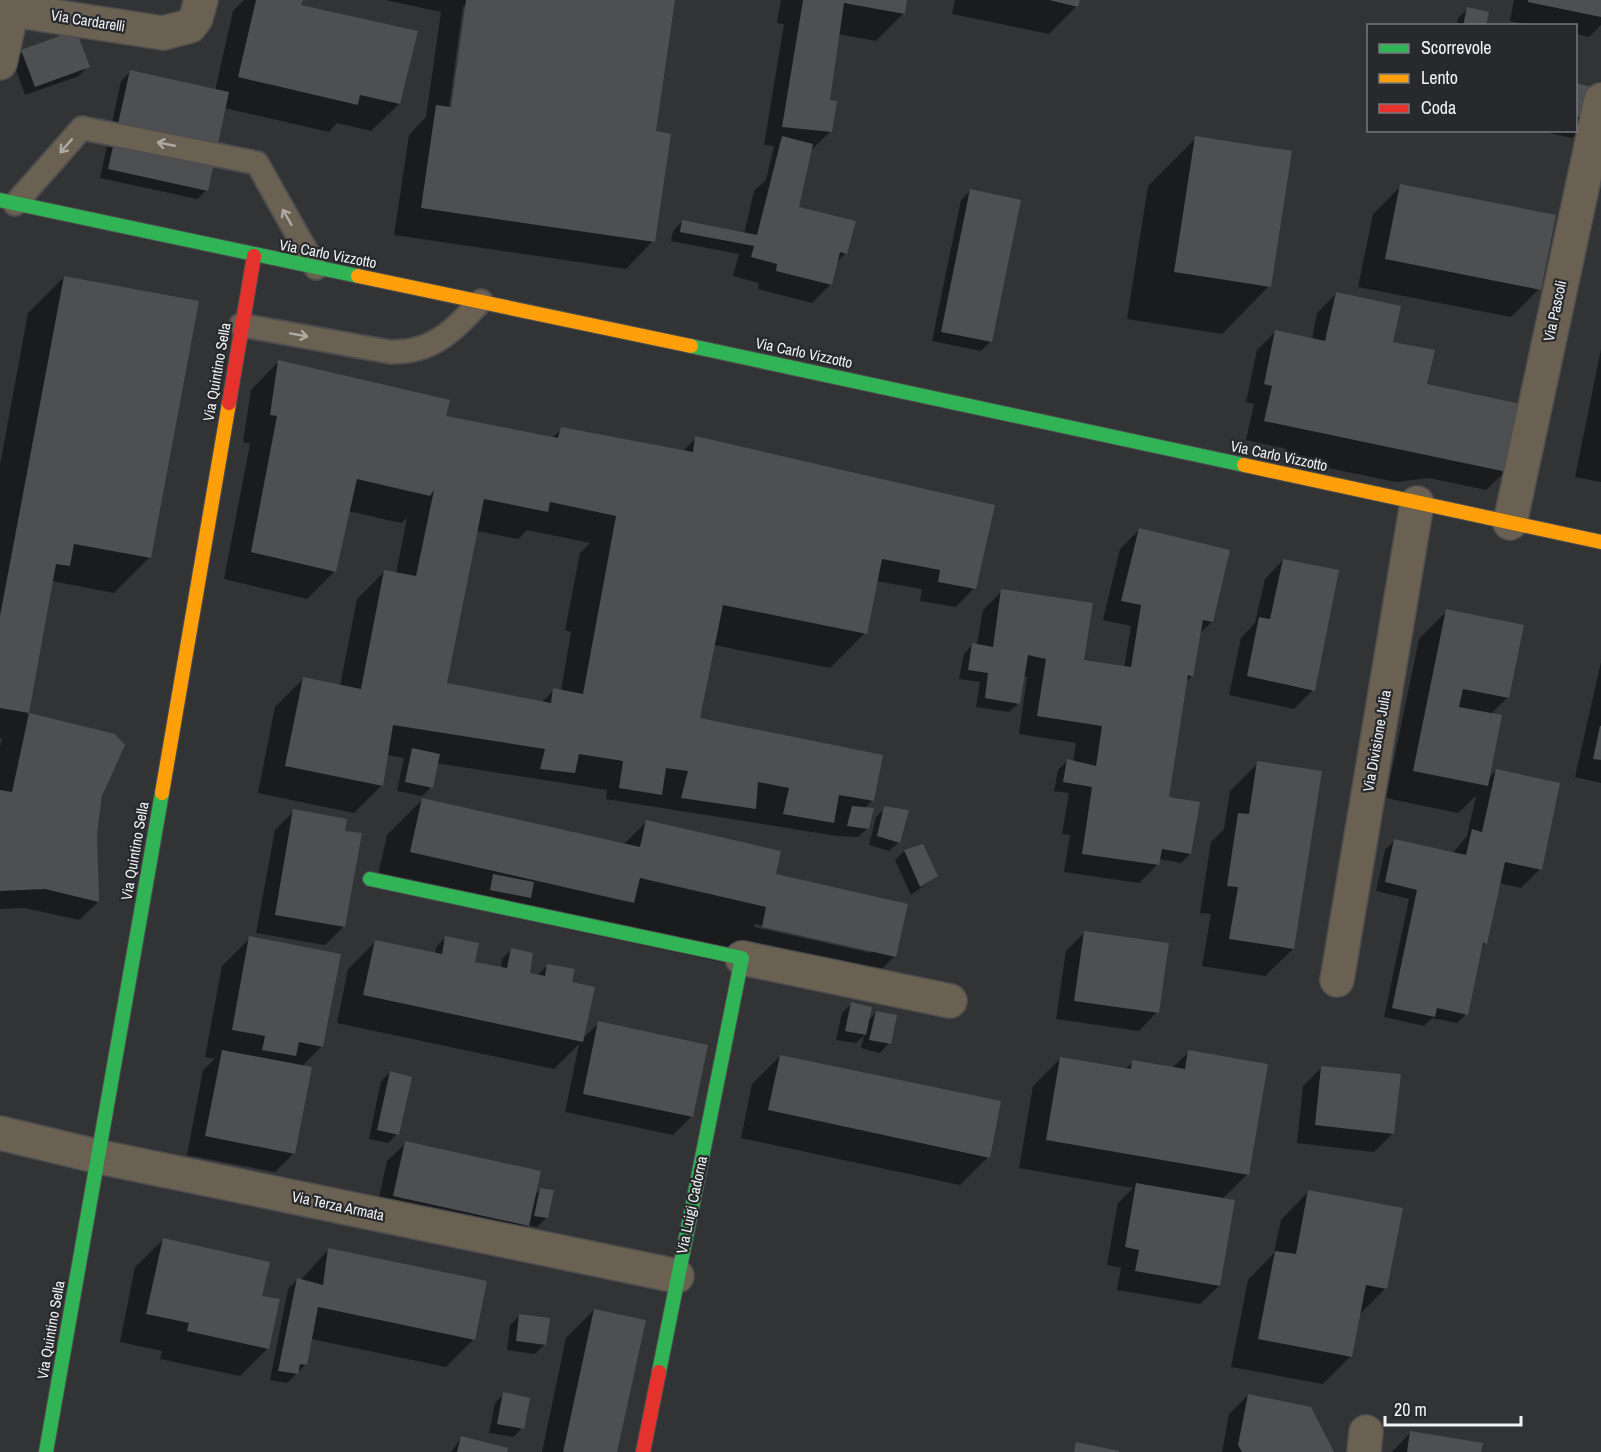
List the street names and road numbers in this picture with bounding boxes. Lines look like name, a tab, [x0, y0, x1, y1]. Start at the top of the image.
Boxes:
street label: Via Cardarelli	[49, 4, 127, 37]
street label: Via Carlo Vizzotto	[278, 234, 379, 273]
street label: Via Pascoli	[1538, 278, 1571, 343]
street label: Via Quintino Sella	[198, 321, 236, 423]
street label: Via Carlo Vizzotto	[754, 332, 855, 373]
street label: Via Carlo Vizzotto	[1229, 435, 1330, 476]
street label: Via Divisione Julia	[1357, 688, 1396, 793]
street label: Via Quintino Sella	[116, 800, 154, 902]
street label: Via Luigi Cadorna	[671, 1154, 712, 1256]
street label: Via Terza Armata	[290, 1185, 386, 1226]
street label: Via Quintino Sella	[32, 1279, 70, 1381]

